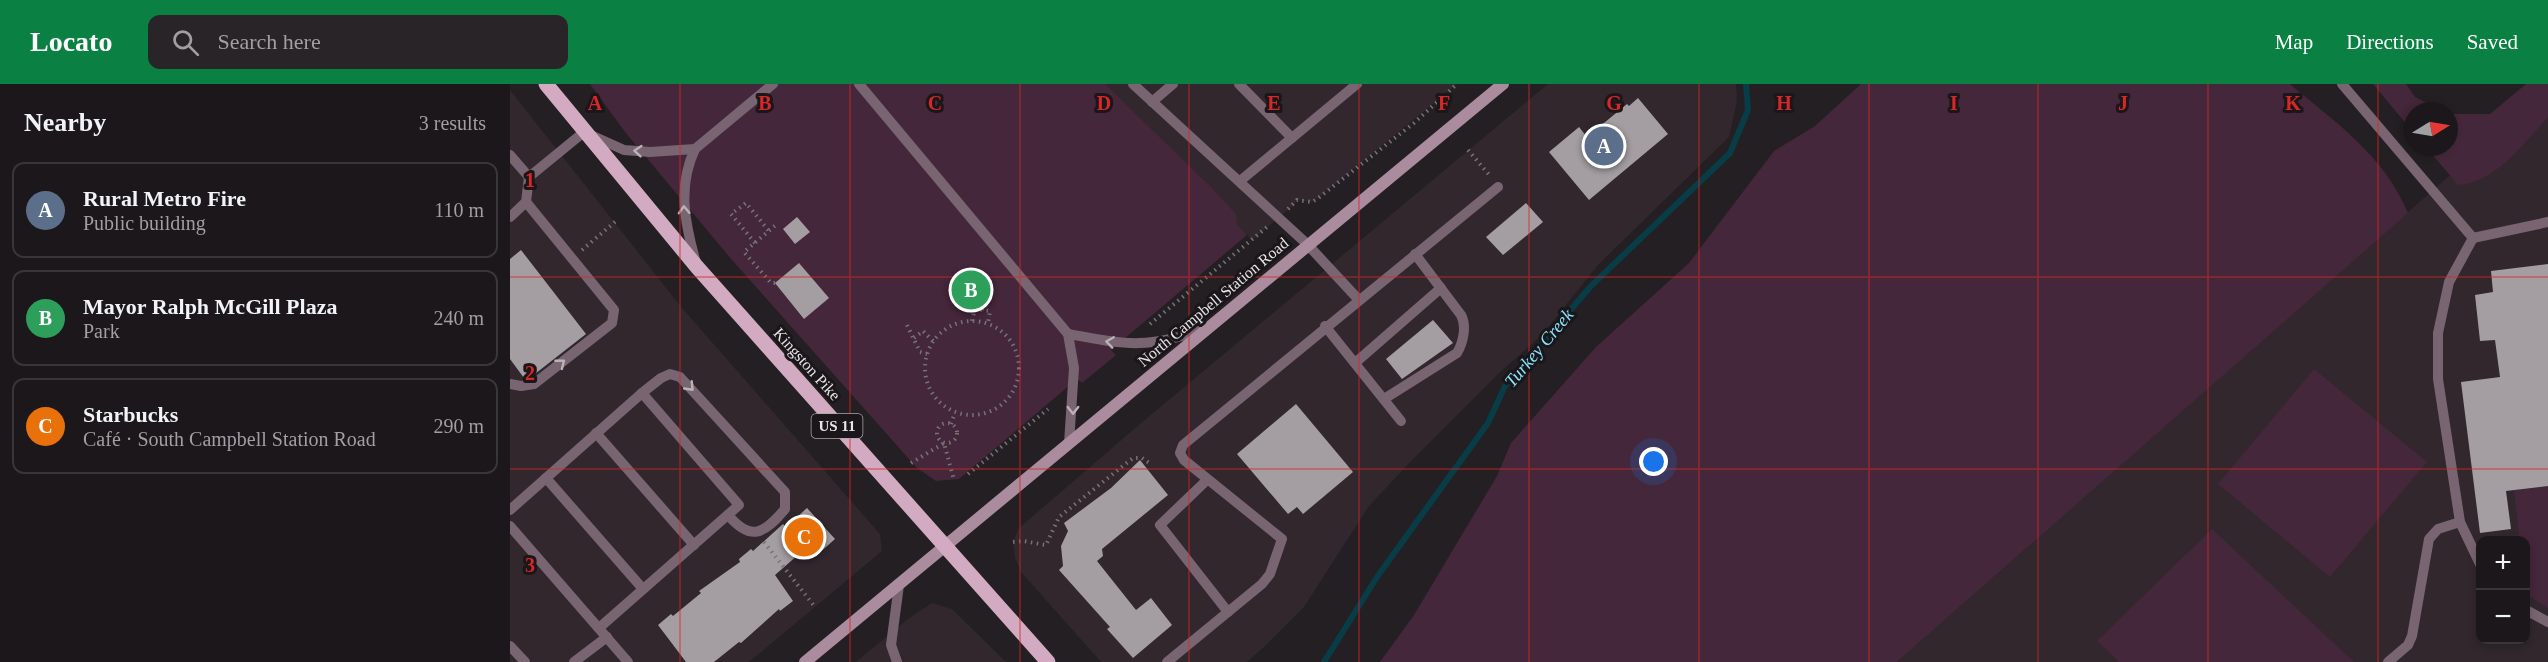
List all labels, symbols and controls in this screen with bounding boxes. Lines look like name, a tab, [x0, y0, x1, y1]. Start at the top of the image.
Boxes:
search box	[148, 15, 568, 69]
text: Locato	[30, 26, 112, 57]
icon: search	[169, 26, 202, 59]
text: Search here	[217, 29, 321, 54]
text: Map	[2275, 30, 2313, 54]
text: Directions	[2346, 30, 2434, 54]
text: Saved	[2467, 30, 2518, 54]
text: A	[588, 92, 603, 114]
text: B	[758, 92, 772, 114]
text: C	[928, 92, 942, 114]
text: D	[1097, 92, 1111, 114]
text: E	[1267, 92, 1281, 114]
text: F	[1438, 92, 1450, 114]
text: G	[1606, 92, 1622, 114]
text: H	[1776, 92, 1792, 114]
text: I	[1950, 92, 1958, 114]
text: J	[2118, 92, 2128, 114]
text: K	[2285, 92, 2301, 114]
north arrow	[2404, 102, 2458, 156]
text: Nearby	[24, 108, 106, 137]
text: 3 results	[419, 112, 486, 134]
pin: A	[1584, 124, 1624, 168]
one-way arrow	[633, 145, 642, 158]
text: 1	[525, 169, 535, 191]
text: Rural Metro Fire	[83, 186, 246, 211]
text: A	[38, 199, 53, 221]
text: 110 m	[434, 199, 484, 221]
one-way arrow	[678, 205, 691, 214]
text: Public building	[83, 212, 206, 234]
street label: North Campbell Station Road	[1135, 234, 1292, 371]
pin: B	[952, 268, 990, 312]
text: Mayor Ralph McGill Plaza	[83, 294, 337, 319]
water label: Turkey Creek	[1501, 304, 1578, 391]
text: B	[39, 307, 52, 329]
text: 240 m	[433, 307, 484, 329]
text: Park	[83, 320, 120, 342]
street label: Kingston Pike	[769, 324, 844, 404]
one-way arrow	[1105, 336, 1114, 348]
one-way arrow	[554, 359, 565, 370]
text: 2	[525, 362, 535, 384]
one-way arrow	[682, 380, 693, 391]
text: Starbucks	[83, 402, 178, 427]
one-way arrow	[1067, 405, 1079, 414]
road number: US 11	[812, 414, 862, 438]
text: C	[38, 415, 53, 437]
text: 290 m	[433, 415, 484, 437]
text: Café · South Campbell Station Road	[83, 428, 376, 450]
your location	[1639, 447, 1668, 476]
pin: C	[784, 514, 824, 560]
map controls	[2476, 536, 2530, 644]
button: +	[2476, 536, 2530, 590]
text: 3	[525, 554, 535, 576]
button: −	[2476, 590, 2530, 644]

